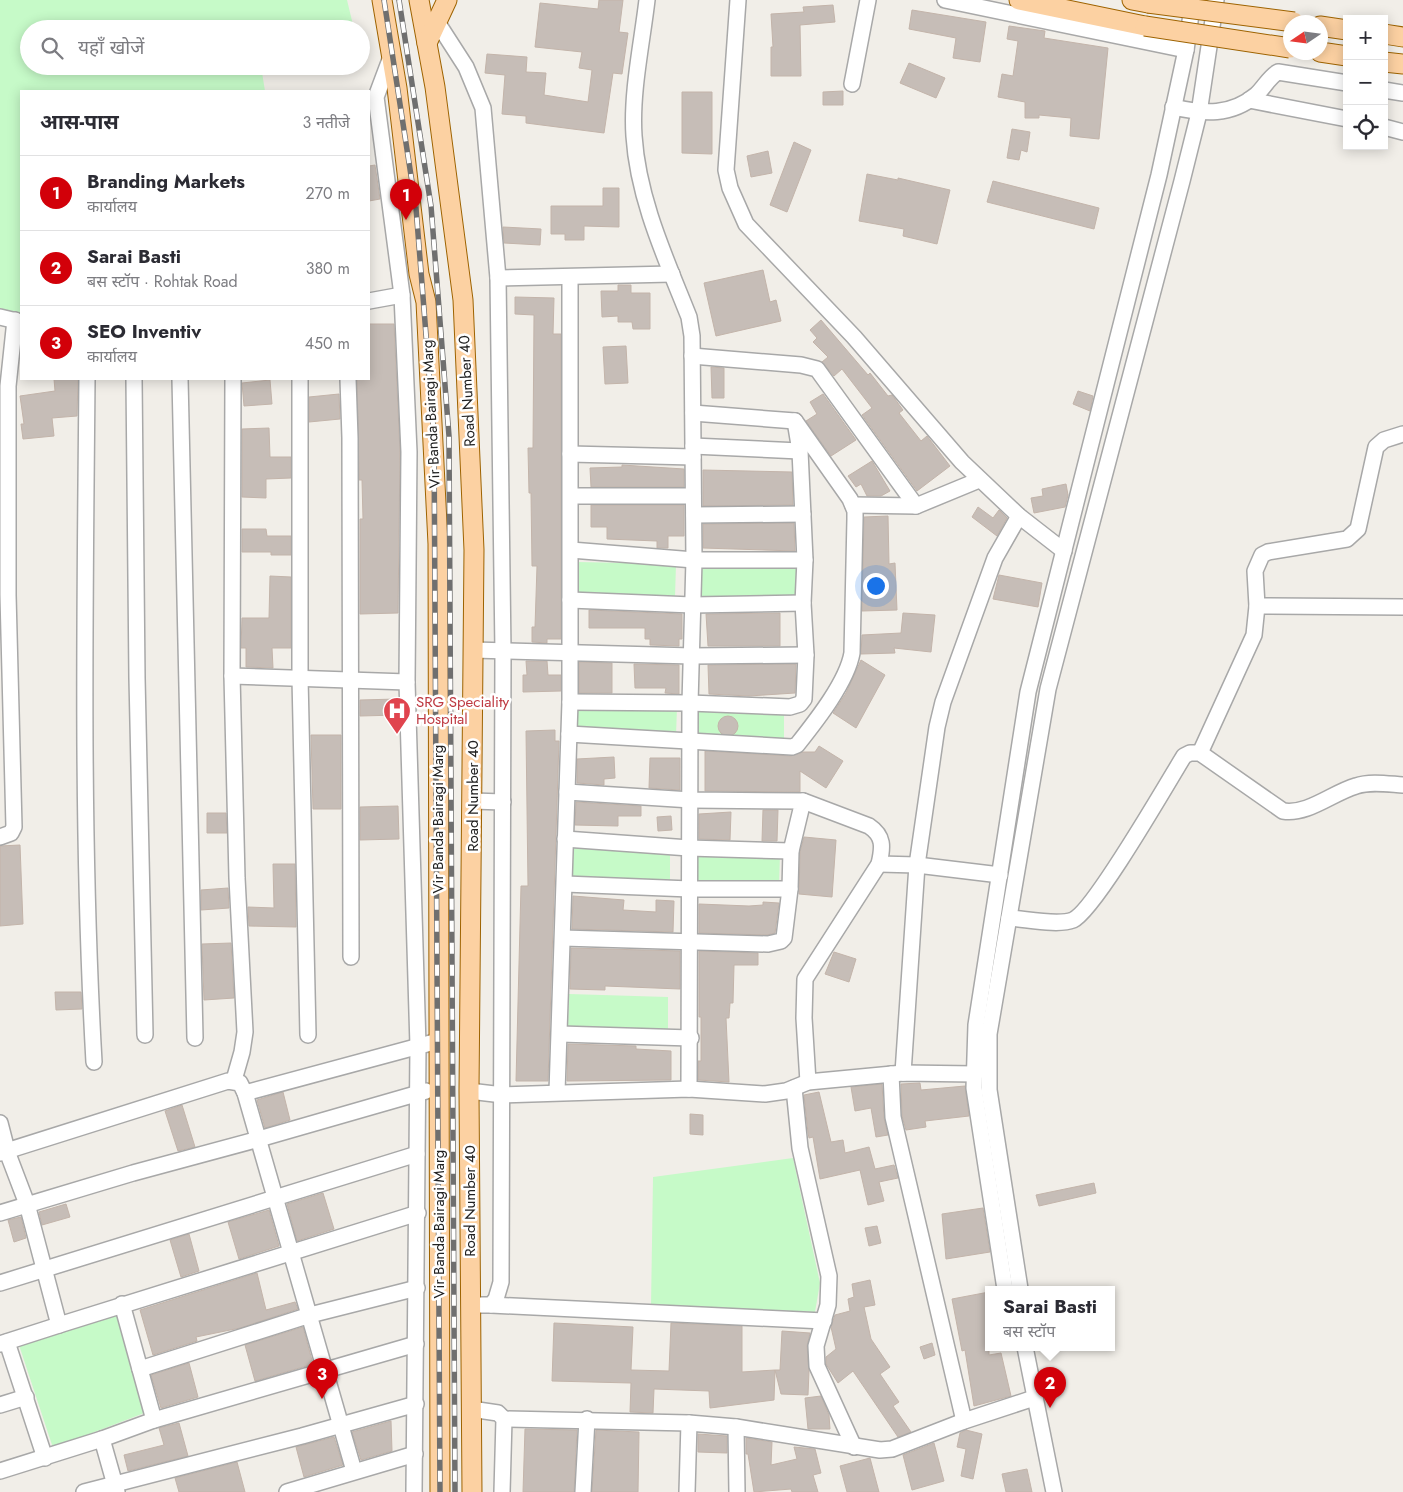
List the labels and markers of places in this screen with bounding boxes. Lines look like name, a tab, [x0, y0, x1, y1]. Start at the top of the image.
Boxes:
pin: 1	[390, 179, 422, 220]
place label: SRG Speciality Hospital	[416, 691, 509, 730]
hospital icon: SRG Speciality Hospital	[382, 696, 412, 735]
pin: 3	[306, 1358, 338, 1399]
pin: 2	[1034, 1367, 1066, 1408]

